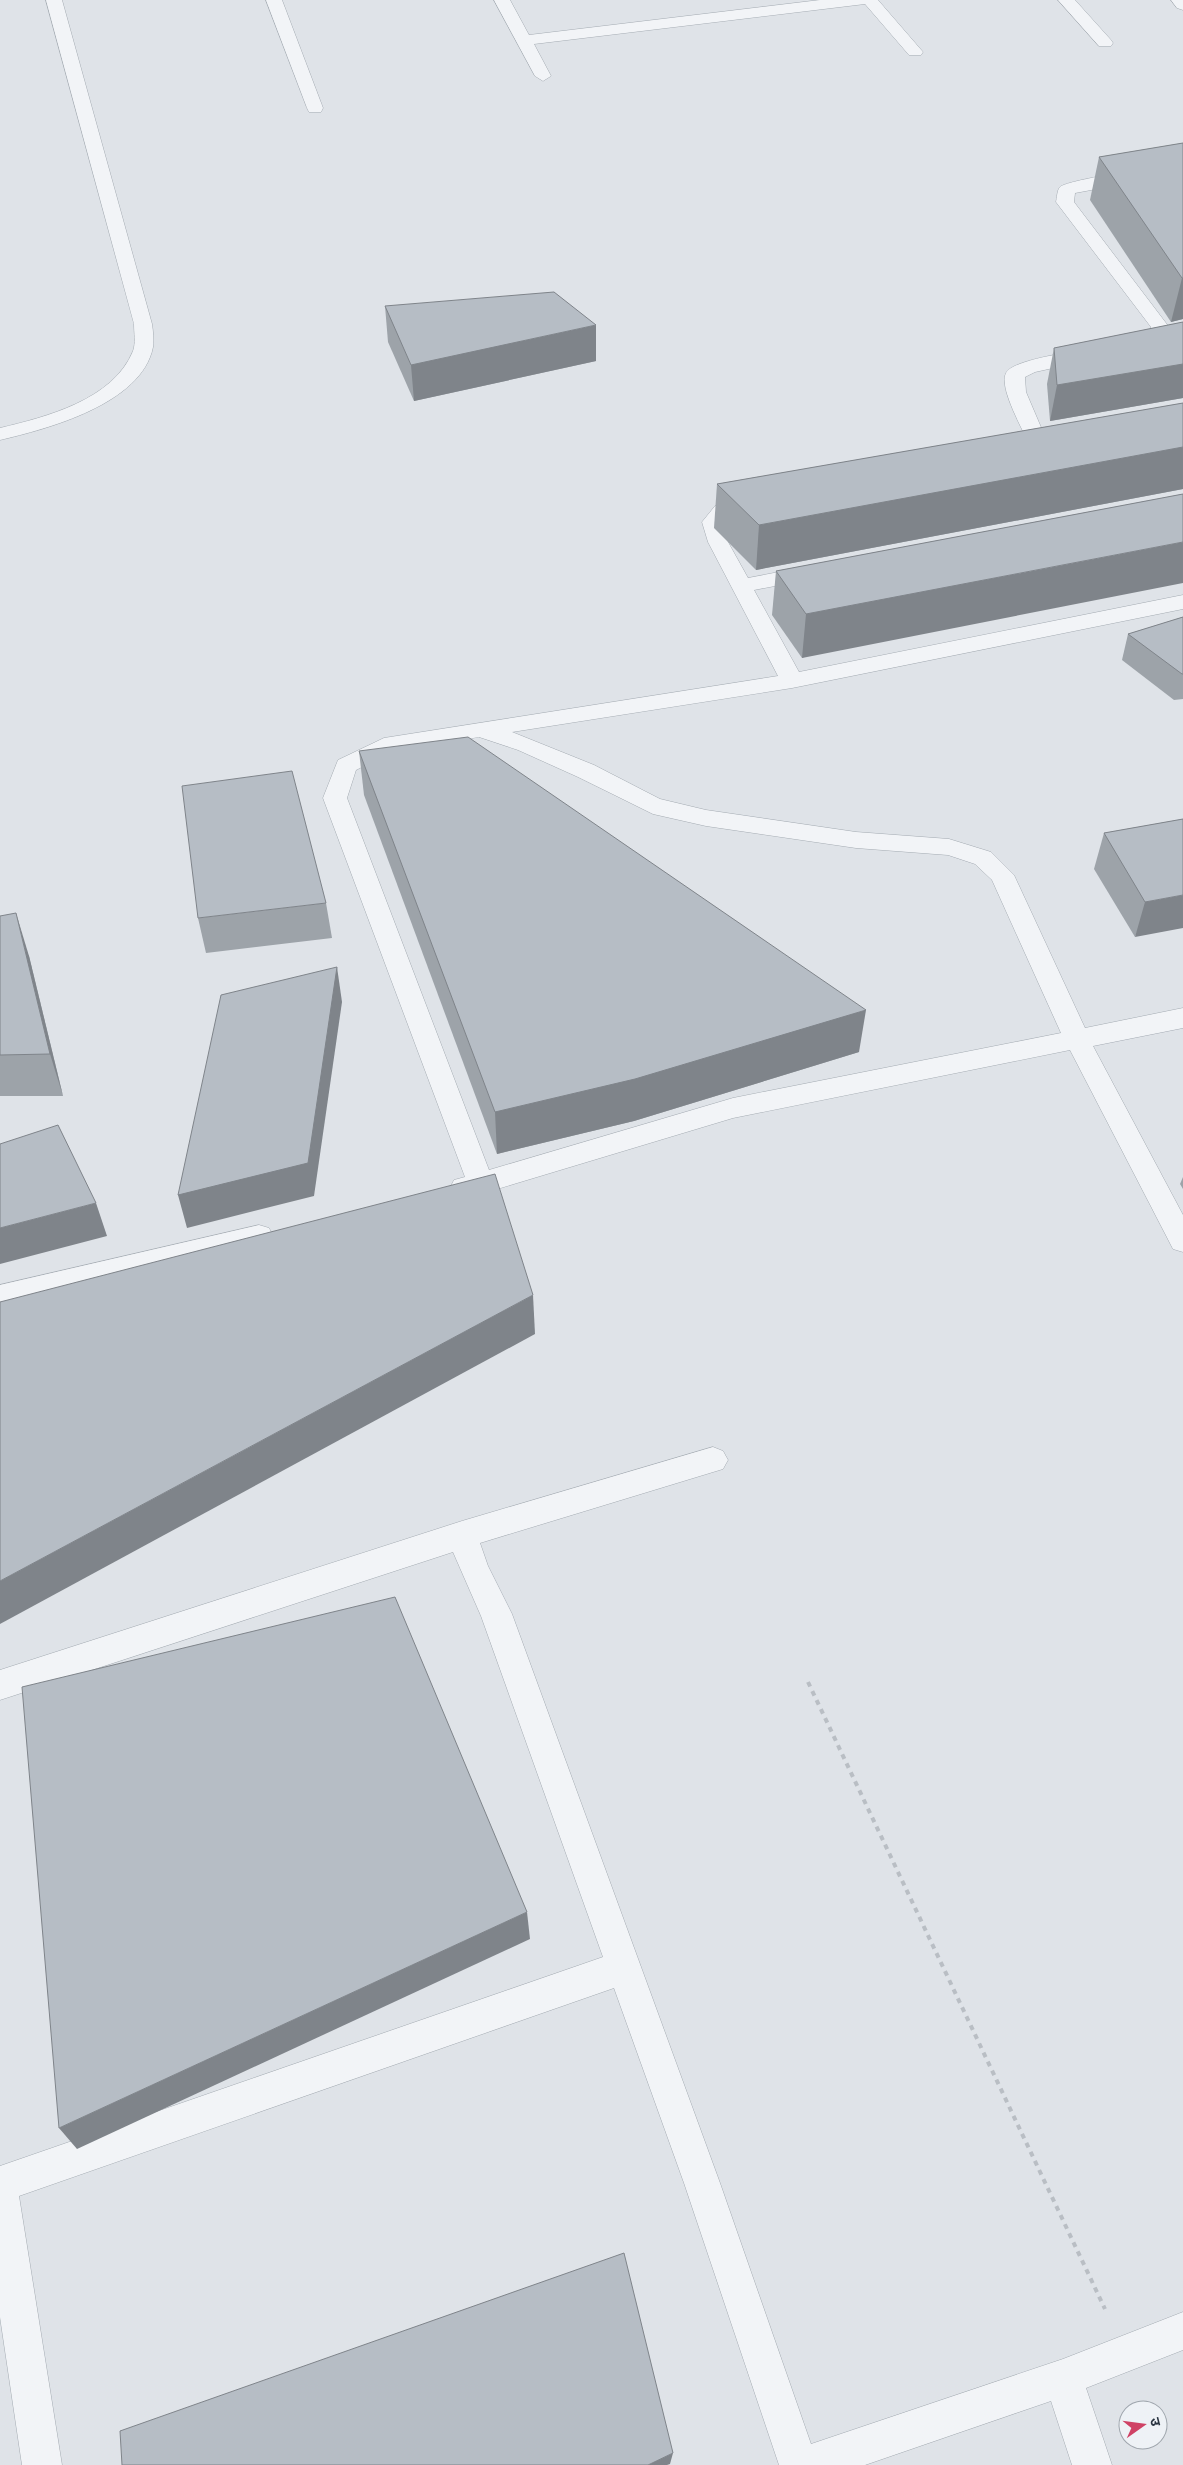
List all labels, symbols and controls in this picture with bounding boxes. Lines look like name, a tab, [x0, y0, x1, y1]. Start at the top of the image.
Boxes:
north arrow	[1118, 2400, 1168, 2450]
text: उ	[1146, 2416, 1165, 2429]

